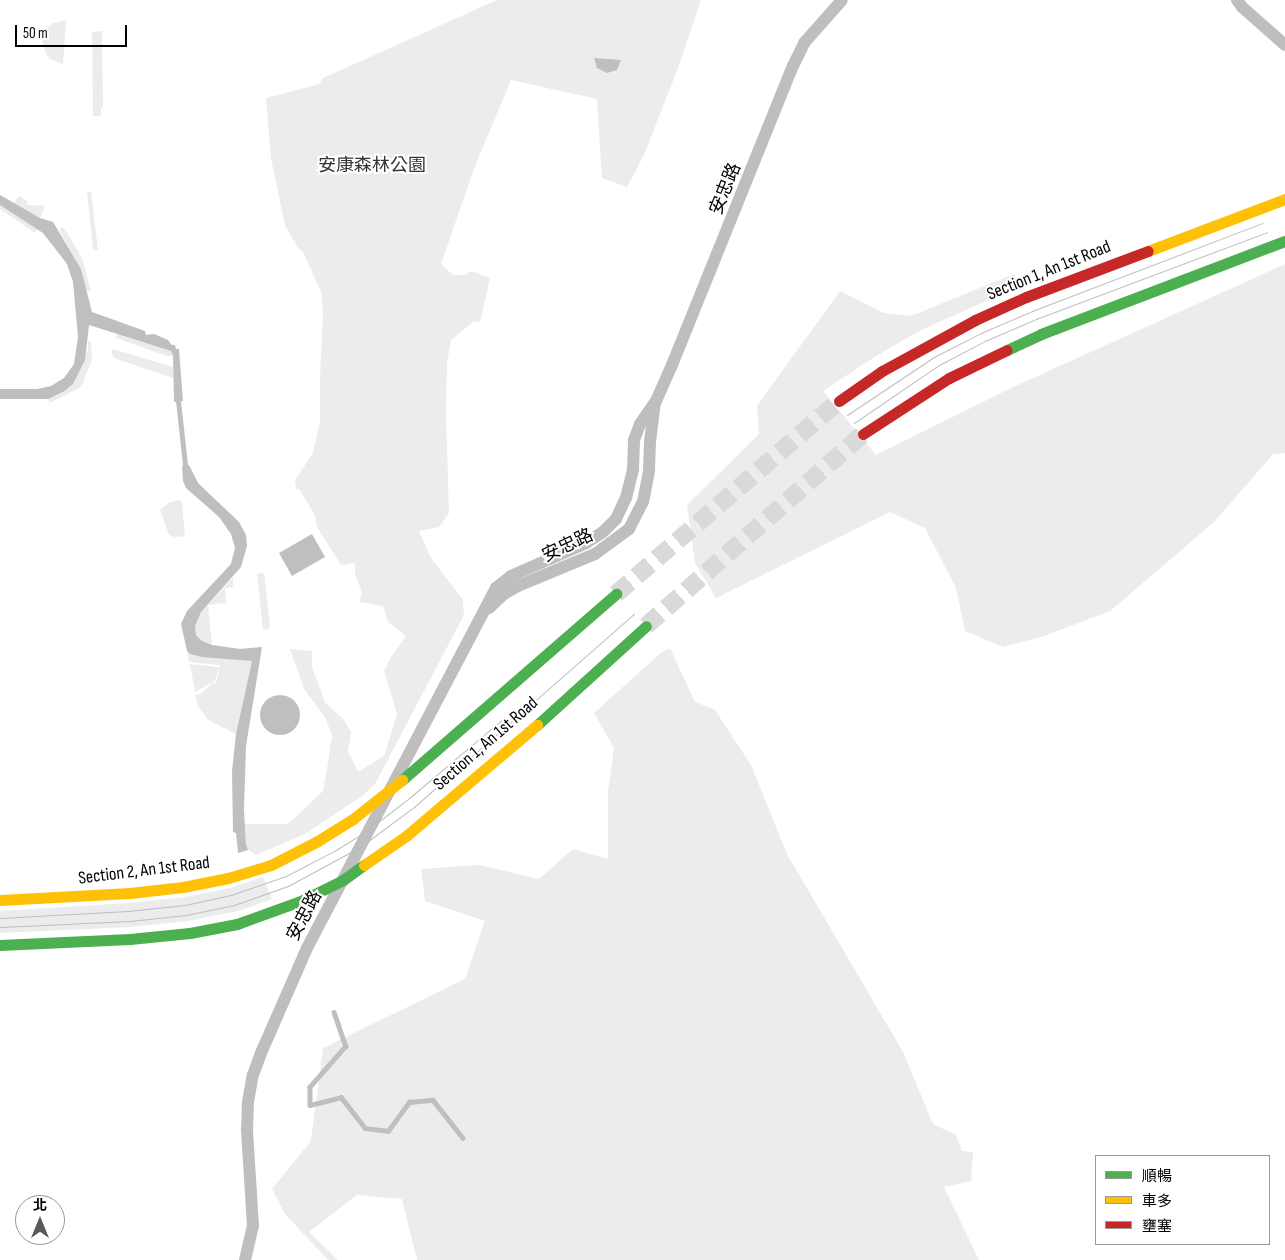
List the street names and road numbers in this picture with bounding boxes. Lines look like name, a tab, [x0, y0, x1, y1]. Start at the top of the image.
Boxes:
street label: 安忠路	[706, 160, 746, 218]
street label: Section 1, An 1st Road	[984, 236, 1114, 306]
street label: 安忠路	[539, 525, 597, 567]
street label: Section 1, An 1st Road	[429, 693, 543, 795]
street label: Section 2, An 1st Road	[77, 852, 211, 890]
street label: 安忠路	[283, 887, 327, 945]

